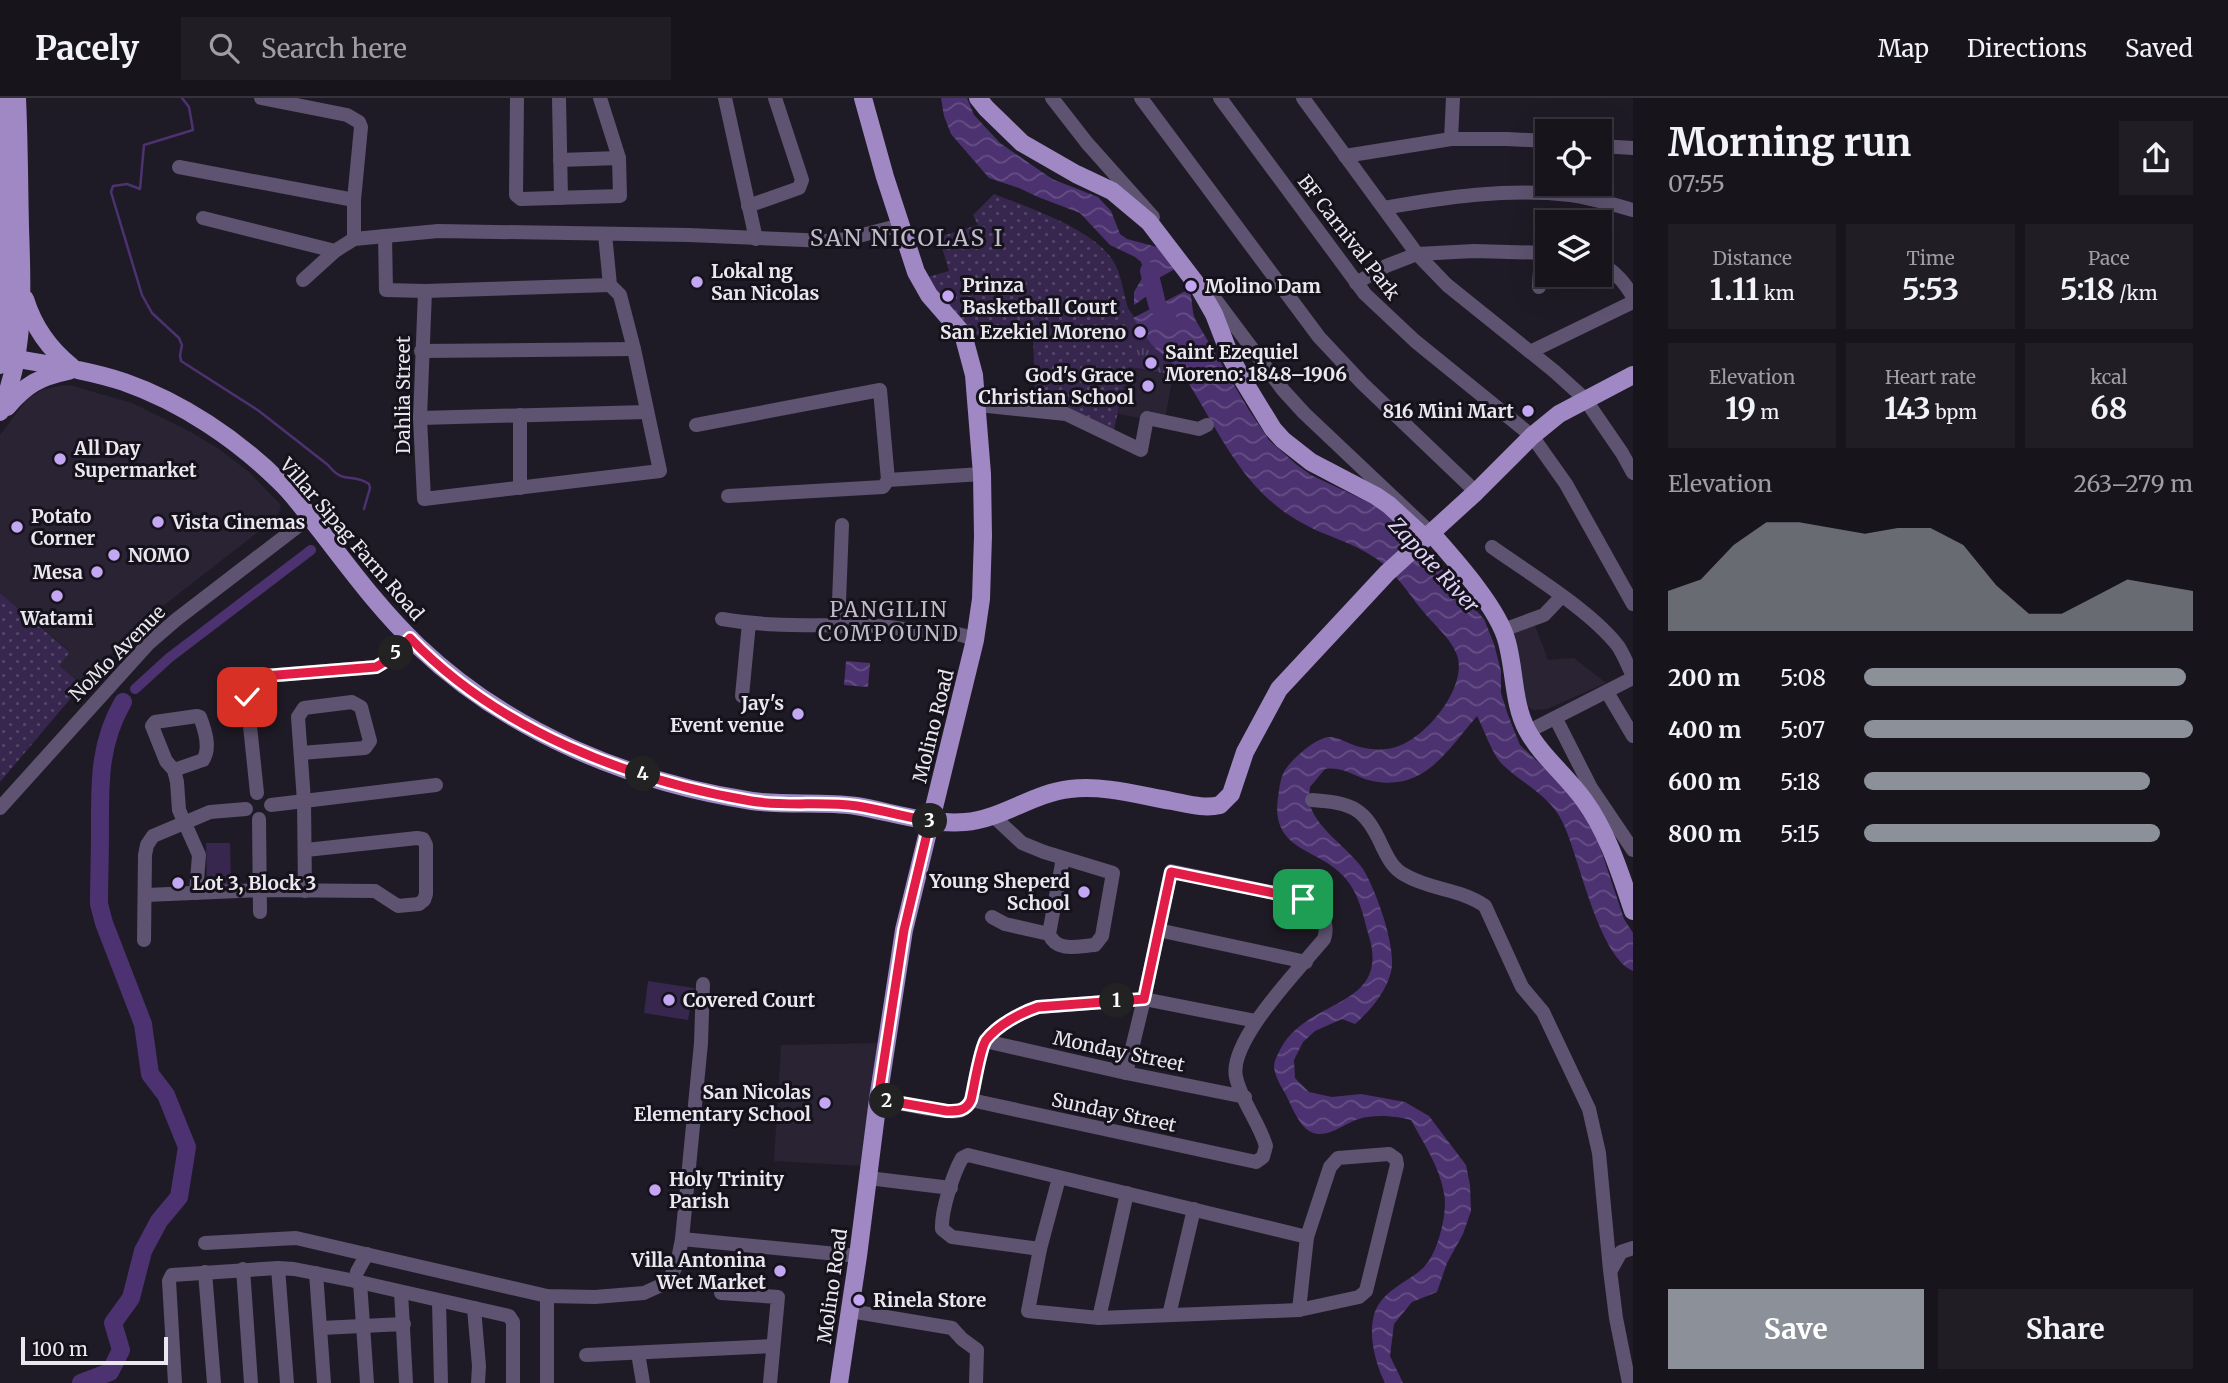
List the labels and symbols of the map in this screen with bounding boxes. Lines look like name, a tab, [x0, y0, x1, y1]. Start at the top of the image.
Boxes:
street label: BF Carnival Park	[1293, 170, 1405, 304]
district label: SAN NICOLAS I	[810, 223, 1004, 252]
place label: Lokal ng San Nicolas	[711, 259, 820, 305]
place label: Prinza Basketball Court	[962, 273, 1117, 319]
marker: Lokal ng San Nicolas	[689, 274, 705, 290]
place label: Molino Dam	[1205, 274, 1321, 298]
marker: Molino Dam	[1183, 278, 1199, 294]
marker: Prinza Basketball Court	[940, 288, 956, 304]
place label: San Ezekiel Moreno	[940, 320, 1126, 344]
marker: San Ezekiel Moreno	[1132, 324, 1148, 340]
street label: Dahlia Street	[391, 335, 415, 454]
place label: Saint Ezequiel Moreno: 1848–1906	[1165, 340, 1347, 386]
marker: Saint Ezequiel Moreno: 1848–1906	[1143, 355, 1159, 371]
place label: God's Grace Christian School	[978, 363, 1134, 409]
marker: God's Grace Christian School	[1140, 378, 1156, 394]
place label: 816 Mini Mart	[1382, 399, 1514, 423]
marker: 816 Mini Mart	[1520, 403, 1536, 419]
place label: All Day Supermarket	[73, 436, 197, 482]
marker: All Day Supermarket	[52, 451, 68, 467]
street label: Villar Sipag Farm Road	[274, 452, 429, 625]
place label: Potato Corner	[31, 504, 96, 550]
place label: Vista Cinemas	[171, 510, 306, 534]
water label: Zapote River	[1382, 511, 1485, 619]
marker: Vista Cinemas	[150, 514, 166, 530]
marker: Potato Corner	[9, 519, 25, 535]
place label: NOMO	[128, 543, 190, 567]
marker: NOMO	[106, 547, 122, 563]
place label: Mesa	[33, 560, 83, 584]
marker: Mesa	[89, 564, 105, 580]
marker: Watami	[49, 588, 65, 604]
district label: PANGILIN COMPOUND	[818, 596, 960, 647]
street label: NoMo Avenue	[64, 600, 170, 706]
place label: Watami	[20, 606, 94, 630]
pin: 5	[378, 636, 414, 670]
pin	[217, 667, 277, 727]
street label: Molino Road	[907, 667, 959, 785]
place label: Jay's Event venue	[670, 691, 784, 737]
marker: Jay's Event venue	[790, 706, 806, 722]
pin: 4	[626, 756, 660, 792]
pin: 3	[912, 804, 948, 838]
place label: Young Sheperd School	[929, 869, 1070, 915]
pin	[1273, 869, 1333, 929]
place label: Lot 3, Block 3	[192, 871, 316, 895]
marker: Lot 3, Block 3	[170, 875, 186, 891]
marker: Young Sheperd School	[1076, 884, 1092, 900]
pin: 1	[1100, 984, 1134, 1018]
place label: Covered Court	[683, 988, 815, 1012]
marker: Covered Court	[661, 992, 677, 1008]
street label: Monday Street	[1051, 1025, 1187, 1077]
place label: San Nicolas Elementary School	[634, 1080, 811, 1126]
pin: 2	[870, 1084, 904, 1118]
street label: Sunday Street	[1049, 1087, 1179, 1137]
marker: San Nicolas Elementary School	[817, 1095, 833, 1111]
place label: Holy Trinity Parish	[669, 1167, 785, 1213]
marker: Holy Trinity Parish	[647, 1182, 663, 1198]
street label: Molino Road	[812, 1227, 852, 1345]
place label: Villa Antonina Wet Market	[631, 1248, 766, 1294]
marker: Villa Antonina Wet Market	[772, 1263, 788, 1279]
place label: Rinela Store	[873, 1288, 986, 1312]
marker: Rinela Store	[851, 1292, 867, 1308]
scale bar	[21, 1334, 168, 1366]

